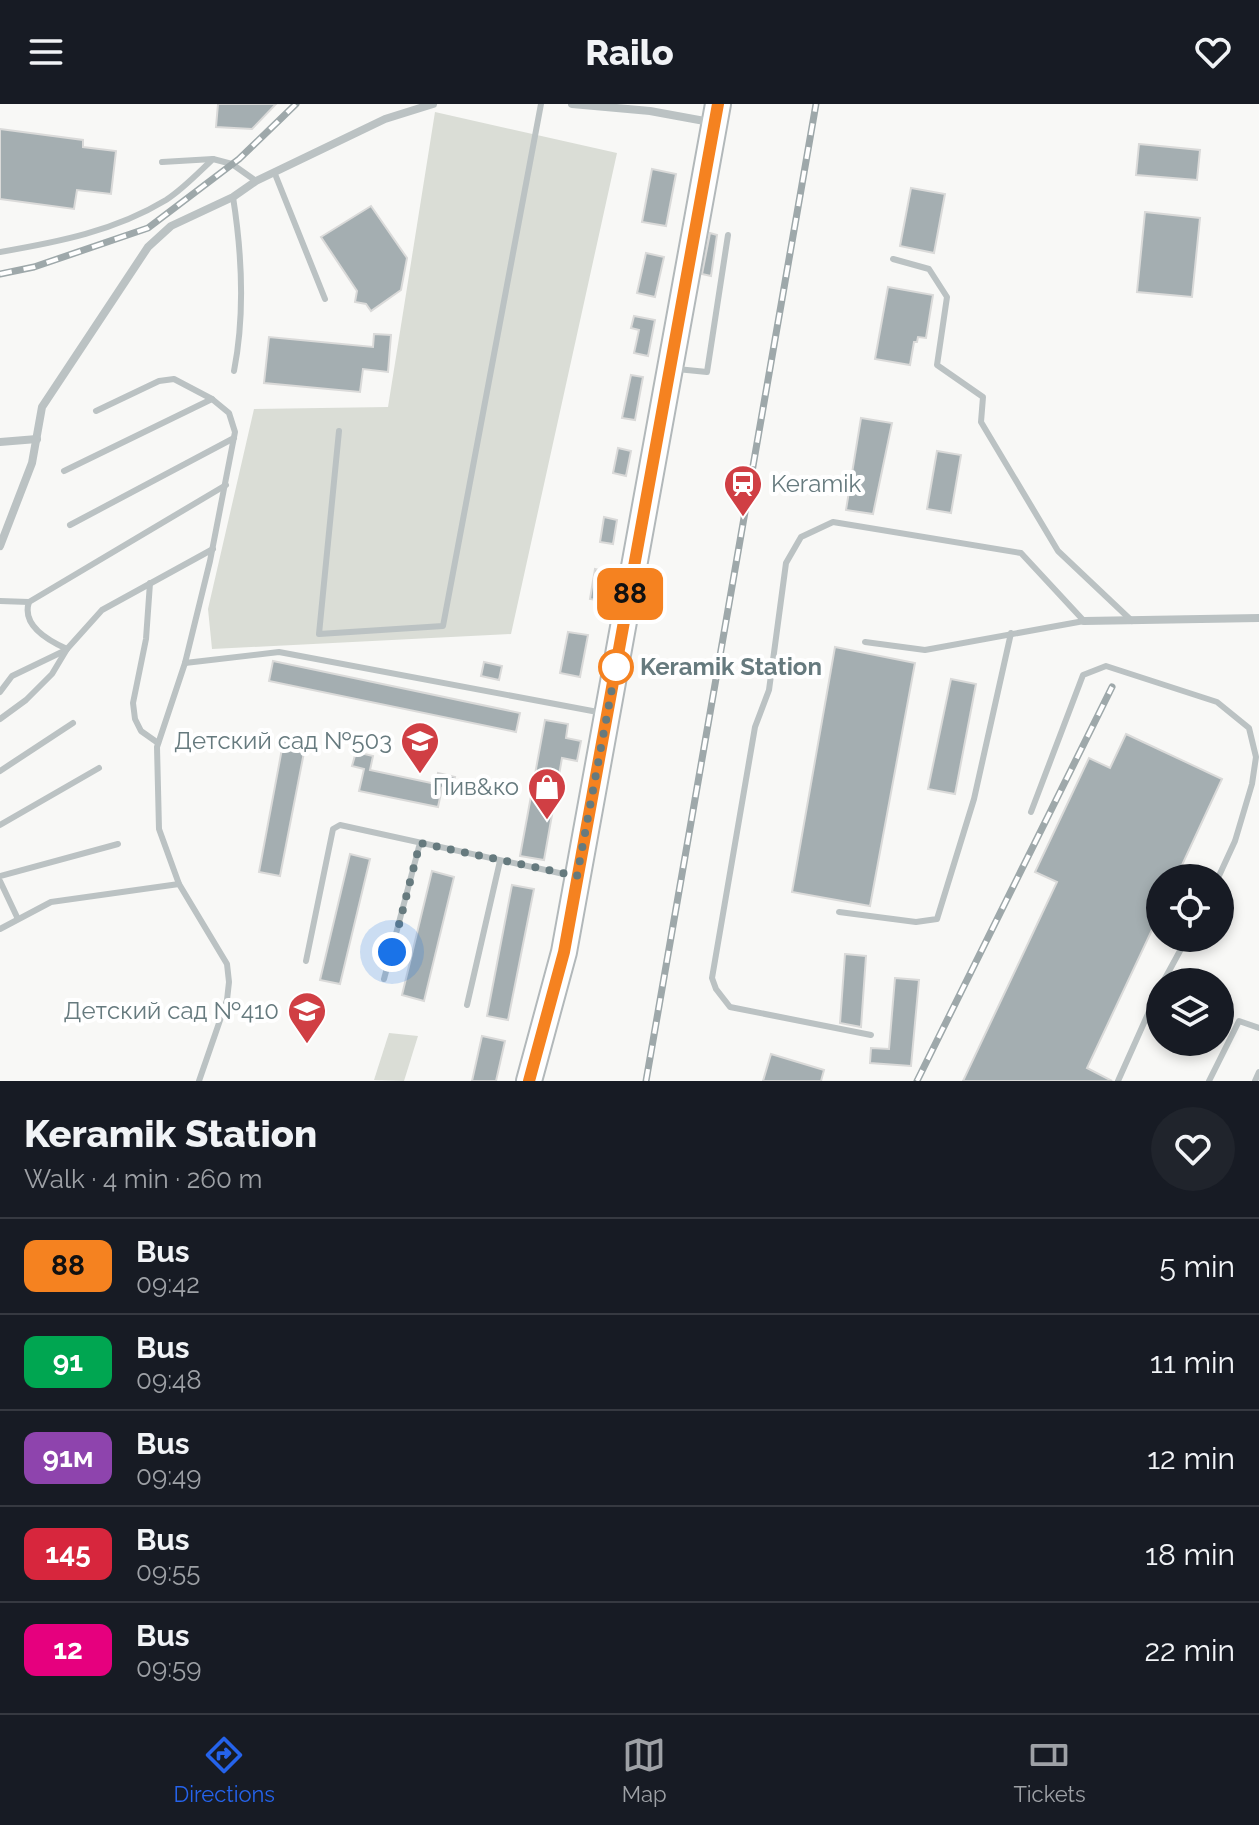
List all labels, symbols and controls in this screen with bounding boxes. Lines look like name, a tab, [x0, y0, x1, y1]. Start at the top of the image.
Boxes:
icon: menu	[24, 30, 68, 74]
icon: heart	[1191, 30, 1235, 74]
text: Railo	[585, 31, 674, 73]
station icon: Keramik	[722, 463, 764, 518]
place label: Keramik	[771, 469, 862, 498]
line badge: 88	[594, 568, 666, 620]
text: 88	[613, 577, 647, 610]
marker: Keramik Station	[599, 650, 633, 684]
place label: Keramik Station	[640, 652, 822, 681]
school or university icon: Детский сад №503	[399, 720, 441, 775]
place label: Детский сад №503	[174, 726, 392, 755]
shop icon: Пив&ко	[526, 766, 568, 821]
place label: Пив&ко	[433, 772, 519, 801]
map controls	[1146, 864, 1234, 1056]
button: locate	[1146, 864, 1234, 952]
your location	[372, 932, 412, 972]
button: layers	[1146, 968, 1234, 1056]
school or university icon: Детский сад №410	[286, 990, 328, 1045]
place label: Детский сад №410	[63, 996, 279, 1025]
button: heart	[1151, 1107, 1235, 1191]
text: Keramik Station	[24, 1111, 317, 1156]
text: Walk · 4 min · 260 m	[24, 1164, 262, 1194]
text: Bus	[136, 1234, 190, 1269]
text: 88	[51, 1249, 85, 1282]
text: 5 min	[1159, 1249, 1235, 1284]
text: 09:42	[136, 1269, 200, 1299]
text: Bus	[136, 1330, 190, 1365]
text: 91	[53, 1345, 83, 1378]
text: 11 min	[1150, 1345, 1235, 1380]
text: 09:48	[136, 1365, 202, 1395]
text: Bus	[136, 1426, 190, 1461]
text: 91м	[43, 1441, 93, 1474]
text: 12 min	[1147, 1441, 1235, 1476]
text: 09:49	[136, 1461, 201, 1491]
text: Bus	[136, 1522, 190, 1557]
text: 145	[45, 1537, 91, 1570]
text: 18 min	[1145, 1537, 1235, 1572]
text: 09:55	[136, 1557, 200, 1587]
text: Bus	[136, 1618, 190, 1653]
text: 12	[53, 1633, 83, 1666]
text: 22 min	[1144, 1633, 1235, 1668]
text: 09:59	[136, 1653, 201, 1683]
tab: Directions	[173, 1733, 275, 1807]
tab: Map	[622, 1733, 667, 1807]
tab: Tickets	[1013, 1733, 1086, 1807]

